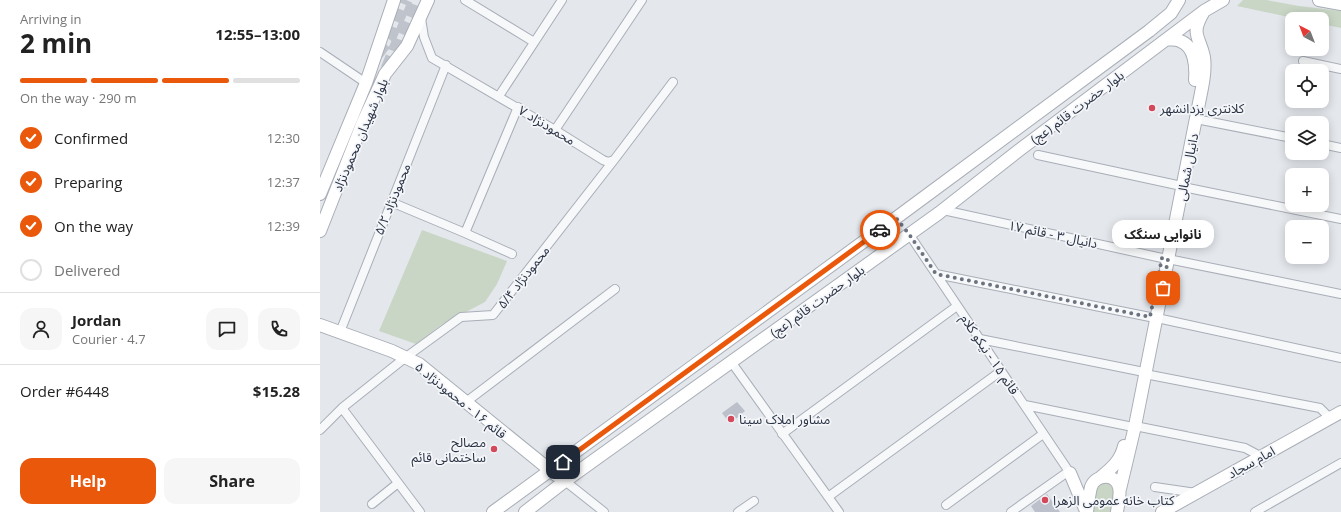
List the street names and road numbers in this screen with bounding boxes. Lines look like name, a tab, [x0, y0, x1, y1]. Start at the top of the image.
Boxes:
street label: بلوار حضرت قائم (عج)	[1027, 66, 1129, 150]
street label: بلوار شهیدان محمودنژاد	[328, 76, 392, 194]
street label: محمودنژاد ۷	[515, 101, 579, 149]
street label: دانیال شمالی	[1172, 132, 1202, 202]
street label: محمودنژاد ۵/۲	[369, 160, 415, 237]
street label: دانیال ۳ - قائم ۱۷	[1006, 216, 1099, 254]
street label: محمودنژاد ۵/۴	[493, 242, 553, 312]
street label: بلوار حضرت قائم (عج)	[766, 261, 869, 343]
street label: قائم ۱۵ - نیکو کلام	[955, 310, 1024, 399]
street label: قائم ۱۶ - محمودنژاد ۵	[410, 357, 511, 444]
street label: امام سجاد	[1224, 442, 1279, 483]

